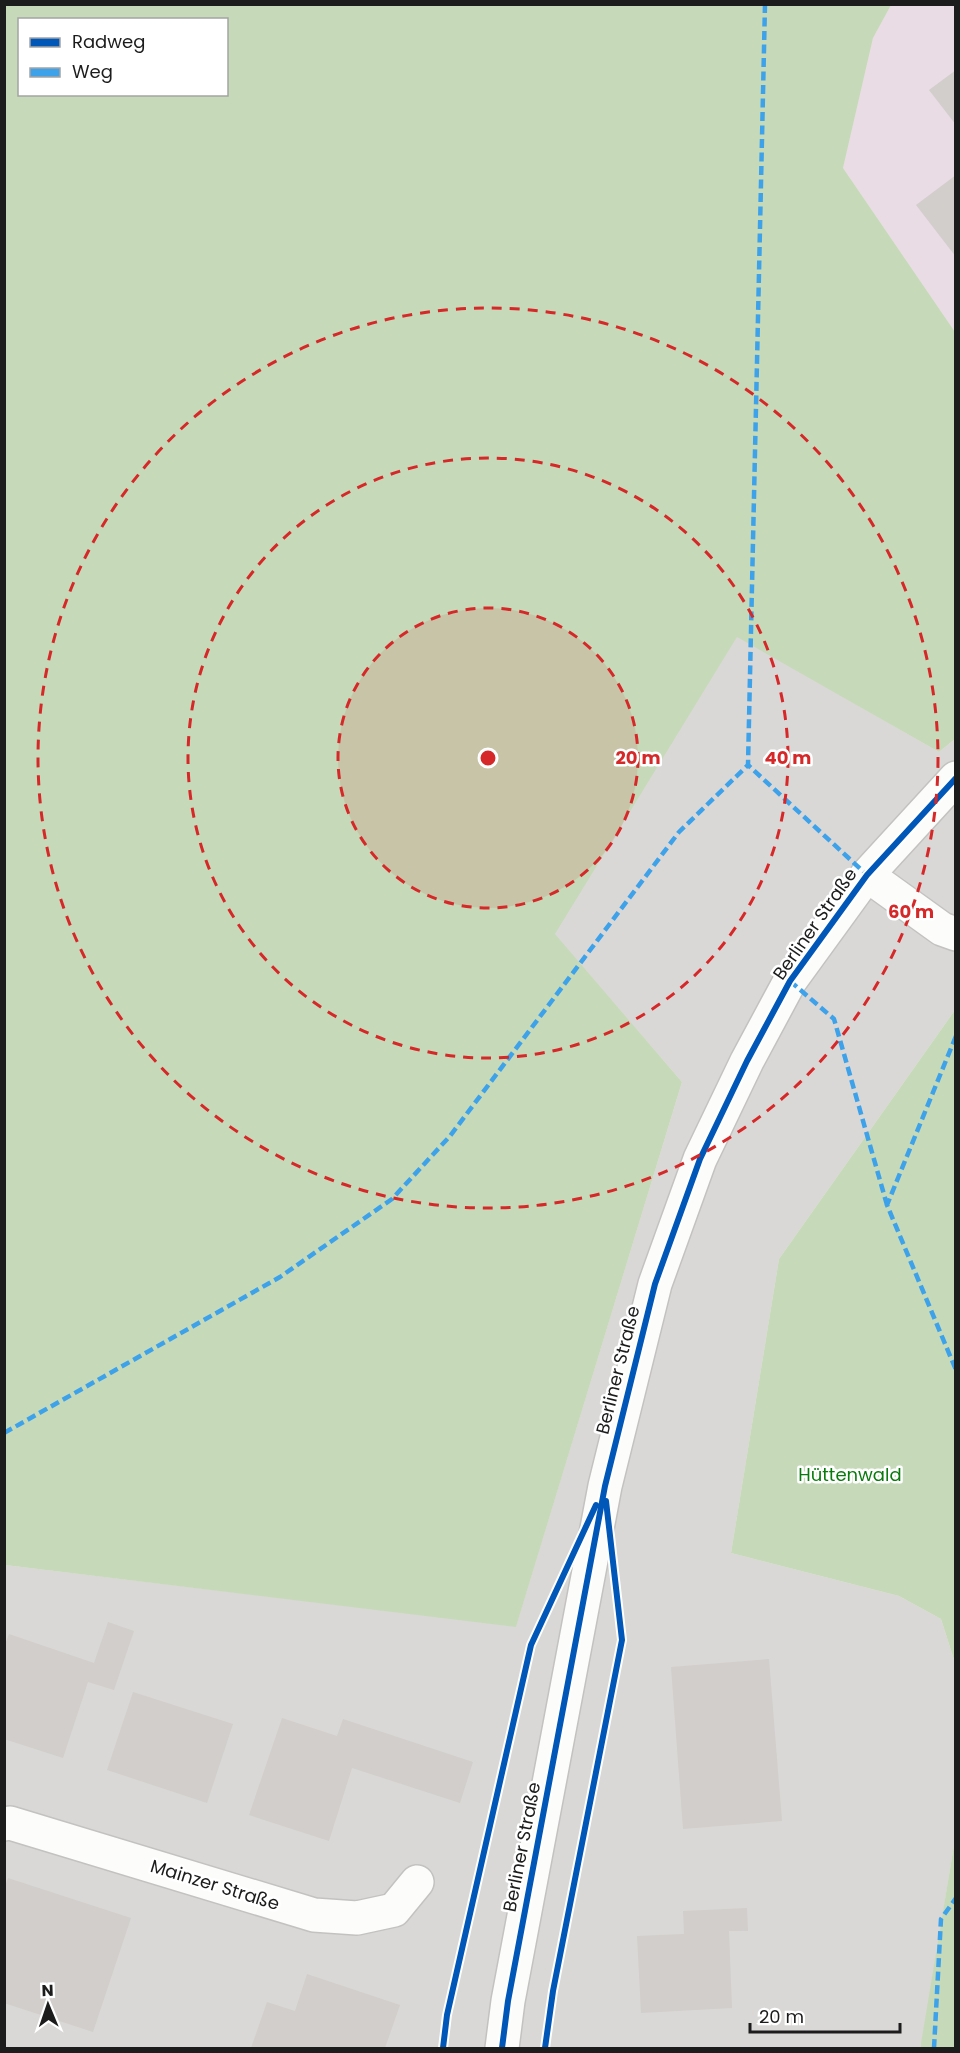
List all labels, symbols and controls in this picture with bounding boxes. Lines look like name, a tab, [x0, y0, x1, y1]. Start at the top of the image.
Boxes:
legend	[18, 18, 228, 96]
text: Radweg	[72, 29, 145, 54]
text: Weg	[72, 59, 113, 84]
text: 20 m	[616, 745, 660, 770]
text: 40 m	[765, 745, 811, 770]
centre of rings	[478, 748, 498, 768]
street label: Berliner Straße	[767, 863, 863, 985]
text: 60 m	[888, 899, 934, 924]
street label: Berliner Straße	[589, 1303, 646, 1437]
park label: Hüttenwald	[798, 1462, 902, 1487]
street label: Berliner Straße	[497, 1780, 546, 1914]
street label: Mainzer Straße	[147, 1853, 283, 1916]
north arrow	[18, 1975, 78, 2035]
text: N	[41, 1979, 54, 2002]
scale bar	[750, 1996, 900, 2034]
text: 20 m	[759, 2004, 804, 2029]

